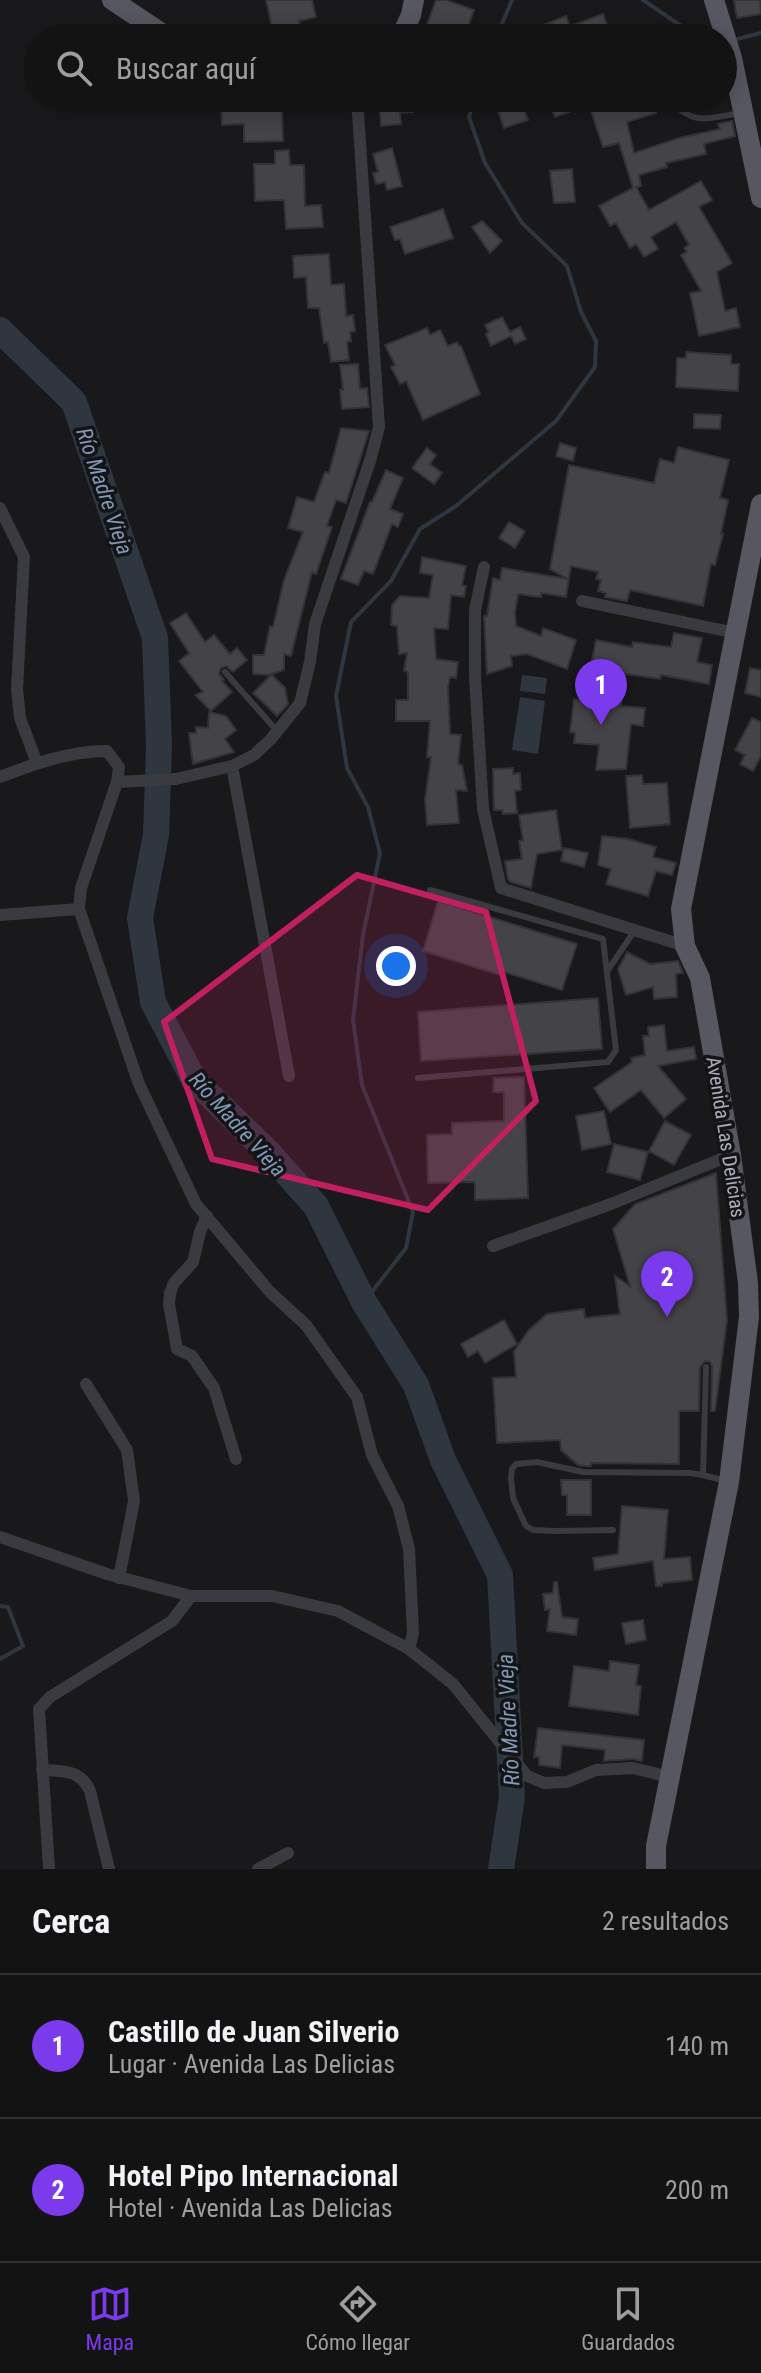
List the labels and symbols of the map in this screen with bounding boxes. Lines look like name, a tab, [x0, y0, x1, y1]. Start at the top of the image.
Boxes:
water label: Río Madre Vieja	[71, 425, 138, 558]
pin: 1	[575, 659, 627, 725]
your location	[376, 946, 416, 986]
street label: Avenida Las Delicias	[701, 1055, 751, 1219]
water label: Río Madre Vieja	[184, 1067, 291, 1182]
pin: 2	[641, 1251, 693, 1317]
water label: Río Madre Vieja	[493, 1653, 524, 1787]

